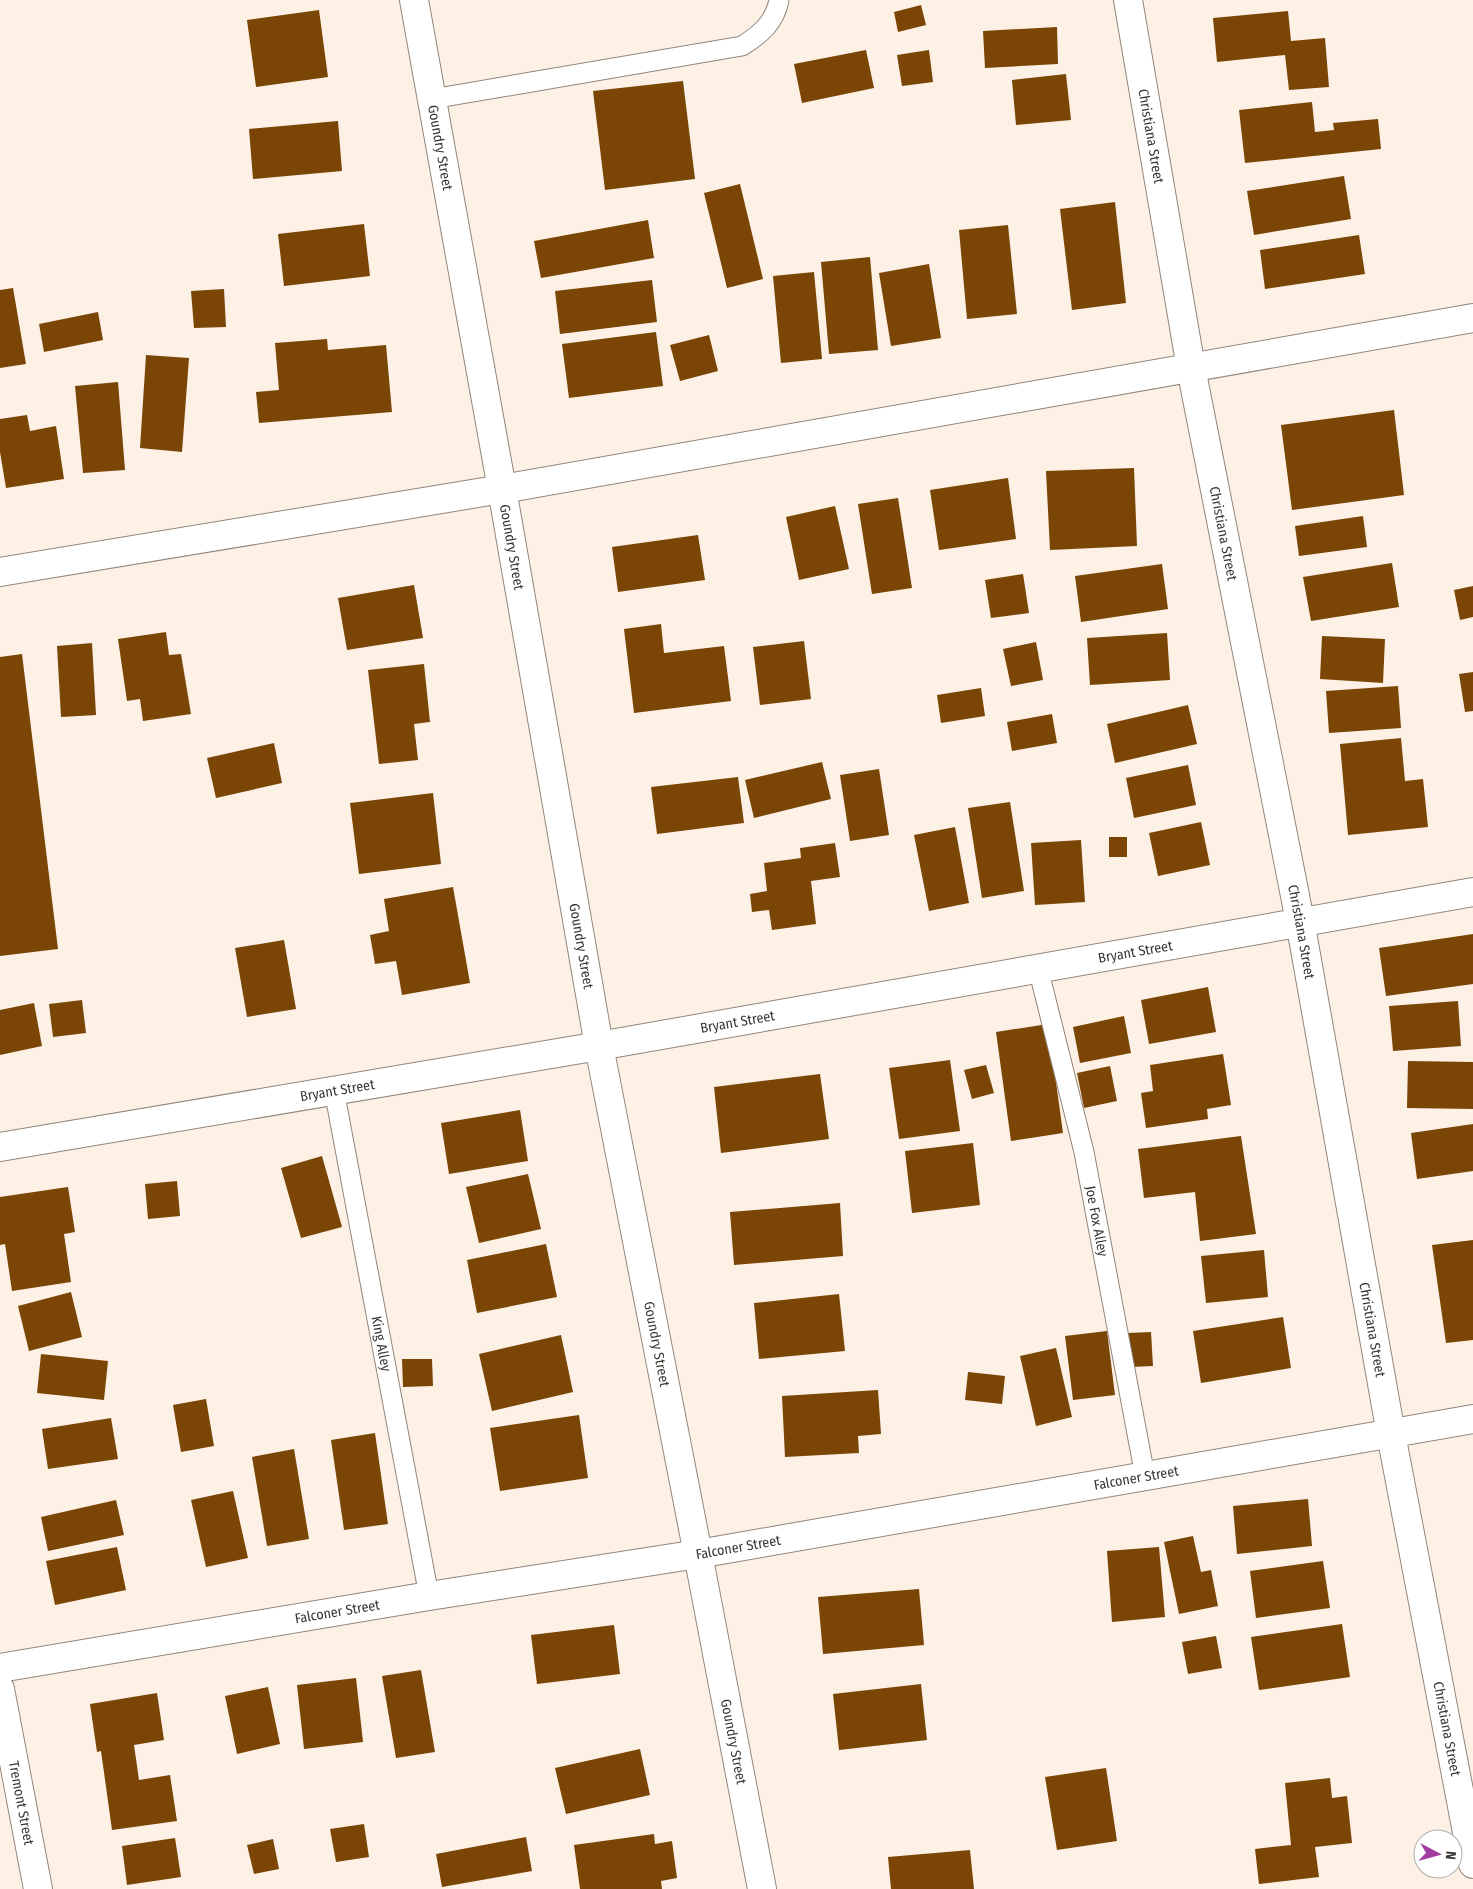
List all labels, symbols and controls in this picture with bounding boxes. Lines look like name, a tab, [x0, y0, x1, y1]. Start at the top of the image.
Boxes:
street label: Christiana Street	[1135, 87, 1168, 185]
street label: Goundry Street	[425, 104, 457, 192]
street label: Christiana Street	[1206, 485, 1241, 583]
street label: Goundry Street	[496, 503, 528, 592]
street label: Christiana Street	[1285, 883, 1319, 981]
street label: Goundry Street	[566, 902, 597, 991]
street label: Bryant Street	[1097, 937, 1174, 966]
street label: Bryant Street	[699, 1007, 776, 1037]
street label: Bryant Street	[299, 1075, 376, 1105]
street label: Joe Fox Alley	[1082, 1184, 1112, 1259]
street label: Christiana Street	[1356, 1281, 1389, 1379]
street label: Goundry Street	[640, 1300, 674, 1389]
street label: King Alley	[368, 1314, 395, 1373]
street label: Falconer Street	[1092, 1462, 1180, 1493]
street label: Falconer Street	[694, 1531, 782, 1563]
street label: Falconer Street	[294, 1596, 381, 1627]
street label: Christiana Street	[1430, 1680, 1465, 1778]
street label: Goundry Street	[717, 1698, 750, 1786]
street label: Tremont Street	[5, 1759, 38, 1847]
north arrow	[1413, 1829, 1463, 1879]
text: N	[1442, 1850, 1459, 1860]

